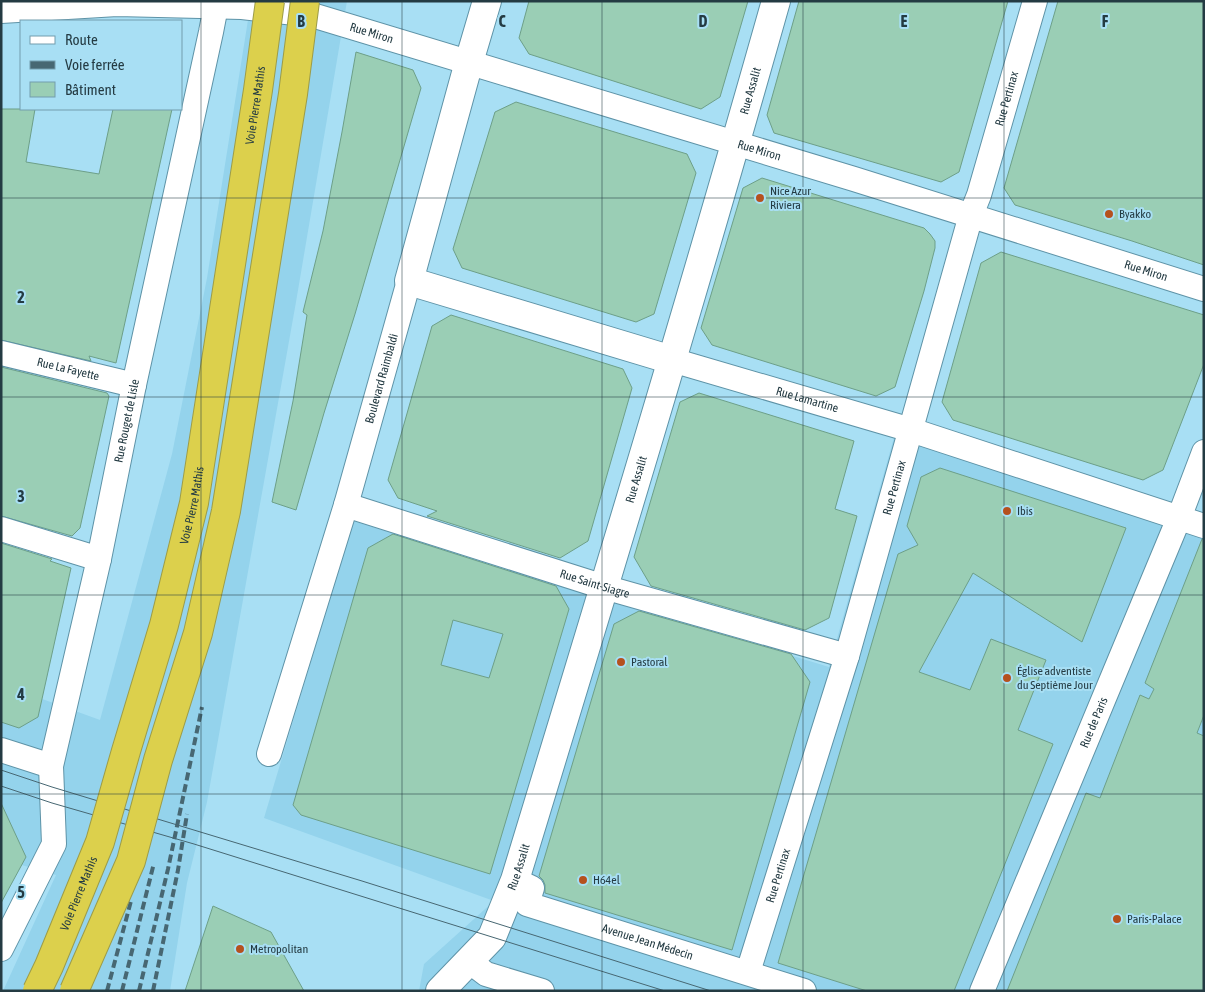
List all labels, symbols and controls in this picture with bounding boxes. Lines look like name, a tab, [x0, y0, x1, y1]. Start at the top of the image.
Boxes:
text: B	[297, 12, 305, 30]
text: C	[498, 12, 506, 30]
text: D	[699, 12, 708, 30]
text: E	[901, 12, 908, 30]
text: F	[1102, 12, 1109, 30]
legend	[20, 20, 182, 110]
street label: Rue Miron	[348, 20, 395, 46]
text: Route	[65, 31, 98, 48]
text: Voie ferrée	[65, 56, 125, 73]
street label: Voie Pierre Mathis	[243, 65, 268, 146]
street label: Rue Assalit	[737, 65, 764, 116]
street label: Rue Pertinax	[992, 70, 1021, 128]
text: Bâtiment	[65, 81, 116, 98]
street label: Rue Miron	[736, 137, 783, 164]
place label: Nice Azur Riviera	[770, 184, 811, 212]
marker: Nice Azur Riviera	[754, 192, 766, 204]
place label: Byakko	[1119, 207, 1151, 221]
marker: Byakko	[1103, 208, 1115, 220]
street label: Rue Miron	[1123, 257, 1169, 284]
text: 2	[17, 288, 25, 306]
street label: Boulevard Raimbaldi	[362, 332, 401, 425]
street label: Rue La Fayette	[36, 355, 101, 383]
street label: Rue Rouget de Lisle	[112, 378, 142, 464]
street label: Rue Lamartine	[774, 384, 840, 415]
street label: Rue Assalit	[623, 454, 650, 505]
street label: Rue Pertinax	[880, 459, 909, 517]
street label: Voie Pierre Mathis	[177, 466, 207, 546]
text: 3	[17, 487, 25, 505]
place label: Ibis	[1017, 504, 1033, 518]
marker: Ibis	[1001, 505, 1013, 517]
street label: Rue Saint-Siagre	[558, 566, 631, 601]
place label: Pastoral	[631, 655, 668, 669]
marker: Pastoral	[615, 656, 627, 668]
place label: Église adventiste du Septième Jour	[1017, 664, 1093, 692]
marker: Église adventiste du Septième Jour	[1001, 672, 1013, 684]
text: 4	[16, 685, 25, 703]
street label: Rue de Paris	[1077, 695, 1111, 750]
street label: Rue Assalit	[505, 841, 533, 892]
street label: Rue Pertinax	[763, 847, 793, 904]
street label: Voie Pierre Mathis	[57, 854, 100, 933]
place label: H64el	[593, 873, 621, 887]
marker: H64el	[577, 874, 589, 886]
text: 5	[17, 883, 25, 901]
place label: Paris-Palace	[1127, 912, 1182, 926]
marker: Paris-Palace	[1111, 913, 1123, 925]
street label: Avenue Jean Médecin	[600, 921, 695, 963]
place label: Metropolitan	[250, 942, 308, 956]
marker: Metropolitan	[234, 943, 246, 955]

